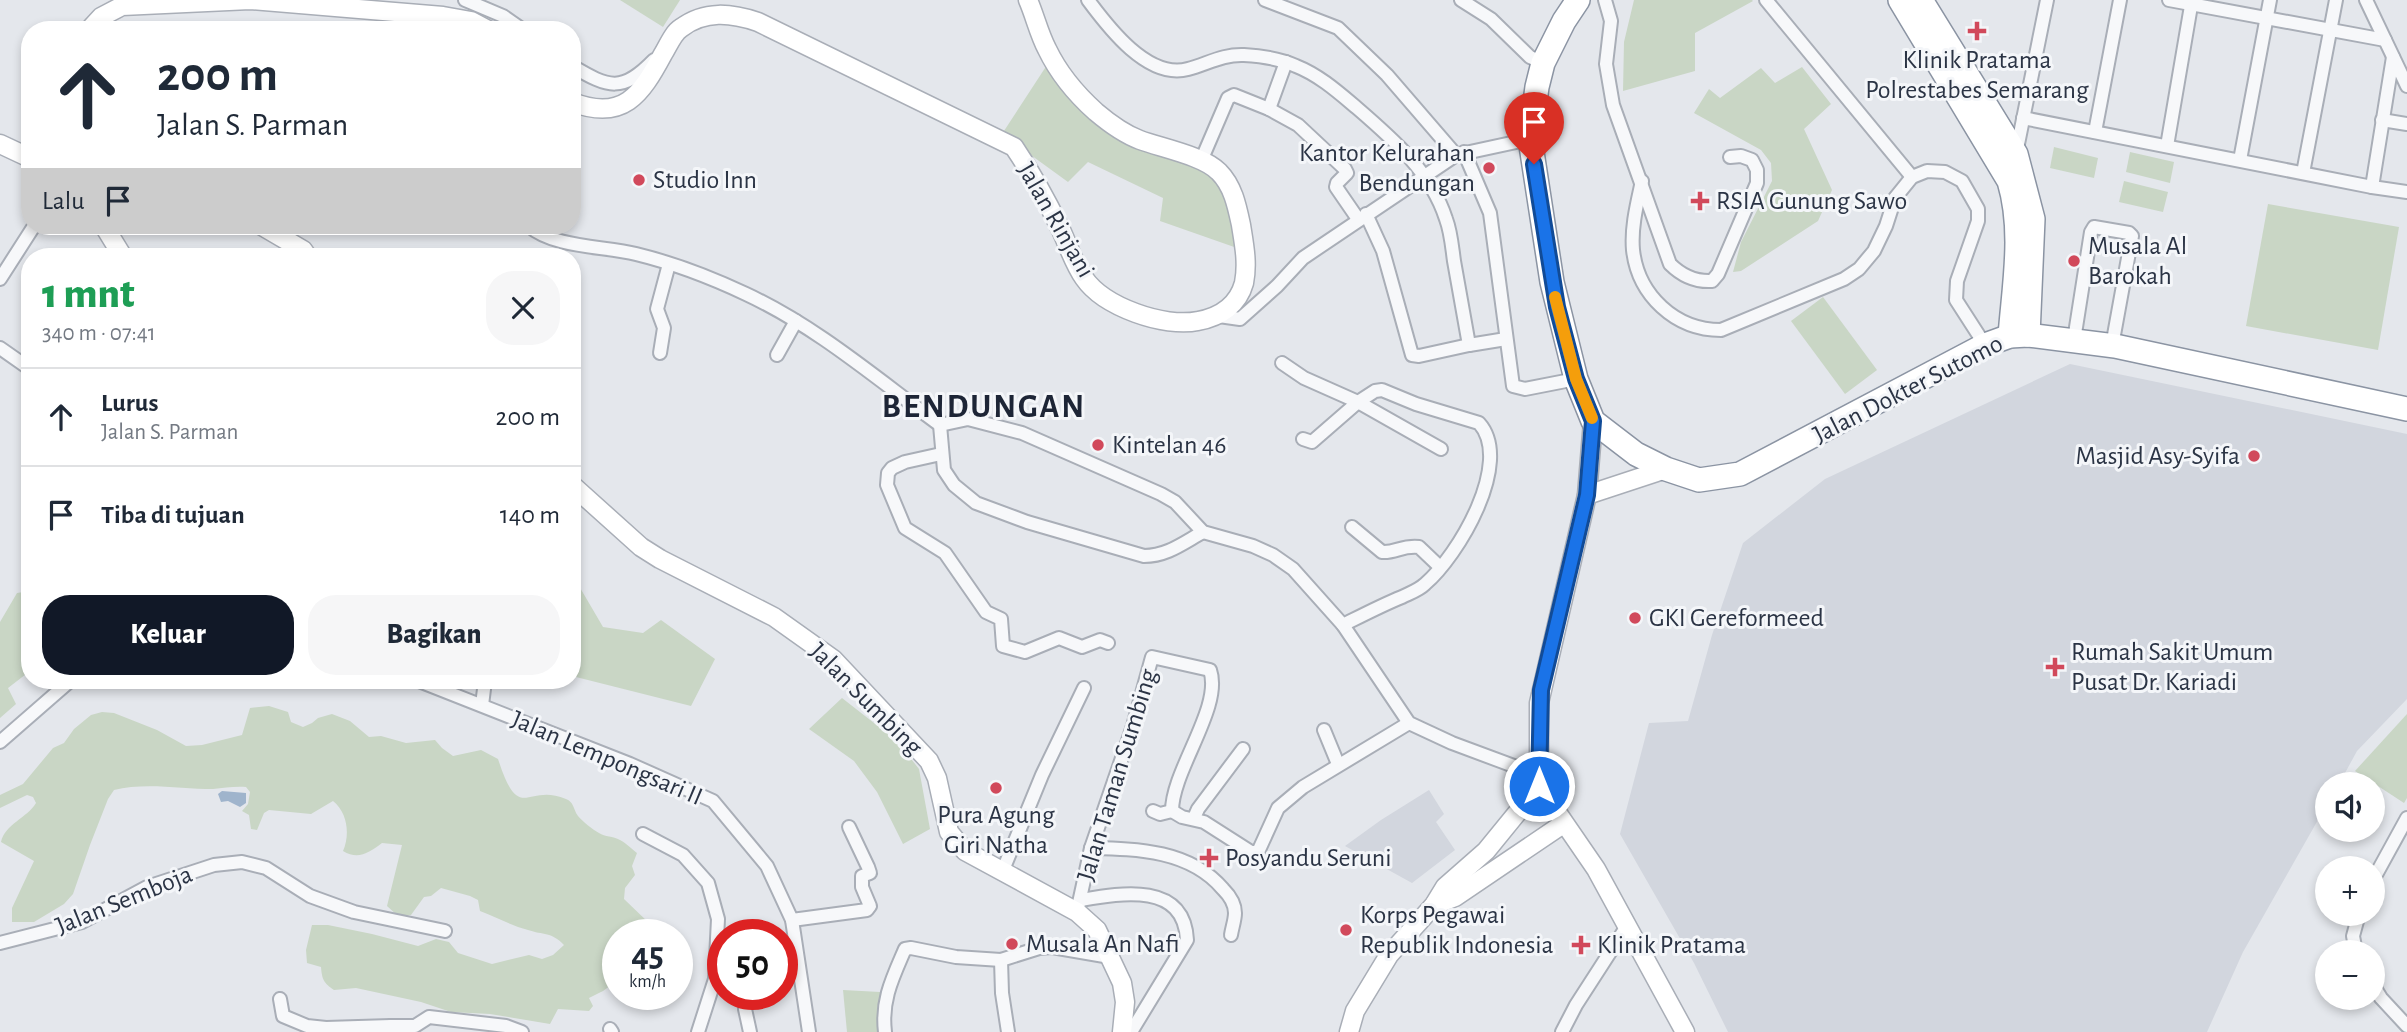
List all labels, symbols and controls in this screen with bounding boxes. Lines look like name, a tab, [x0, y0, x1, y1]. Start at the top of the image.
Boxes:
marker: Klinik Pratama Polrestabes Semarang	[1967, 21, 1987, 41]
place label: Klinik Pratama Polrestabes Semarang	[1865, 47, 2089, 103]
icon: ahead	[42, 49, 133, 140]
text: 200 m	[157, 51, 278, 100]
pin	[1504, 92, 1564, 164]
icon: arrive	[1515, 103, 1553, 141]
text: Jalan S. Parman	[157, 109, 348, 141]
place label: Kantor Kelurahan Bendungan	[1299, 140, 1475, 196]
street label: Jalan Rinjani	[1013, 158, 1099, 282]
marker: Kantor Kelurahan Bendungan	[1481, 160, 1497, 176]
place label: Studio Inn	[653, 167, 757, 193]
marker: Studio Inn	[631, 172, 647, 188]
icon: arrive	[99, 182, 137, 220]
text: Lalu	[42, 188, 85, 214]
place label: RSIA Gunung Sawo	[1716, 188, 1907, 214]
marker: RSIA Gunung Sawo	[1690, 191, 1710, 211]
place label: Musala Al Barokah	[2088, 233, 2187, 289]
marker: Musala Al Barokah	[2066, 253, 2082, 269]
button: close	[486, 271, 560, 345]
text: 1 mnt	[42, 273, 135, 315]
text: 340 m · 07:41	[42, 322, 156, 345]
street label: Jalan Dokter Sutomo	[1809, 330, 2007, 448]
text: Lurus	[101, 390, 158, 416]
district label: BENDUNGAN	[882, 391, 1086, 424]
icon: ahead	[42, 398, 80, 436]
text: 200 m	[496, 404, 560, 430]
text: Jalan S. Parman	[101, 421, 238, 444]
place label: Kintelan 46	[1112, 432, 1226, 458]
marker: Kintelan 46	[1090, 437, 1106, 453]
place label: Masjid Asy-Syifa	[2075, 443, 2240, 469]
marker: Masjid Asy-Syifa	[2246, 448, 2262, 464]
icon: arrive	[42, 496, 80, 534]
text: Tiba di tujuan	[101, 502, 245, 528]
text: 140 m	[500, 502, 560, 528]
button: Keluar	[42, 595, 294, 675]
button: Bagikan	[308, 595, 560, 675]
place label: GKI Gereformeed	[1649, 605, 1824, 631]
marker: GKI Gereformeed	[1627, 610, 1643, 626]
street label: Jalan Sumbing	[805, 638, 927, 760]
place label: Rumah Sakit Umum Pusat Dr. Kariadi	[2071, 639, 2273, 695]
marker: Rumah Sakit Umum Pusat Dr. Kariadi	[2045, 657, 2065, 677]
street label: Jalan Taman Sumbing	[1072, 666, 1162, 884]
street label: Jalan Lempongsari II	[508, 706, 706, 810]
position arrow	[1502, 749, 1576, 823]
map controls	[2315, 772, 2385, 1010]
button: sound	[2315, 772, 2385, 842]
marker: Pura Agung Giri Natha	[988, 780, 1004, 796]
place label: Pura Agung Giri Natha	[937, 802, 1055, 858]
place label: Posyandu Seruni	[1225, 845, 1392, 871]
marker: Posyandu Seruni	[1199, 848, 1219, 868]
button: +	[2315, 856, 2385, 926]
street label: Jalan Semboja	[52, 861, 196, 939]
place label: Korps Pegawai Republik Indonesia	[1360, 902, 1554, 958]
speed limit sign: 50	[707, 919, 798, 1010]
marker: Korps Pegawai Republik Indonesia	[1338, 922, 1354, 938]
place label: Musala An Nafi	[1026, 931, 1180, 957]
place label: Klinik Pratama	[1597, 932, 1746, 958]
marker: Klinik Pratama	[1571, 935, 1591, 955]
marker: Musala An Nafi	[1004, 936, 1020, 952]
text: 45	[631, 938, 664, 973]
button: −	[2315, 940, 2385, 1010]
text: km/h	[629, 973, 666, 991]

